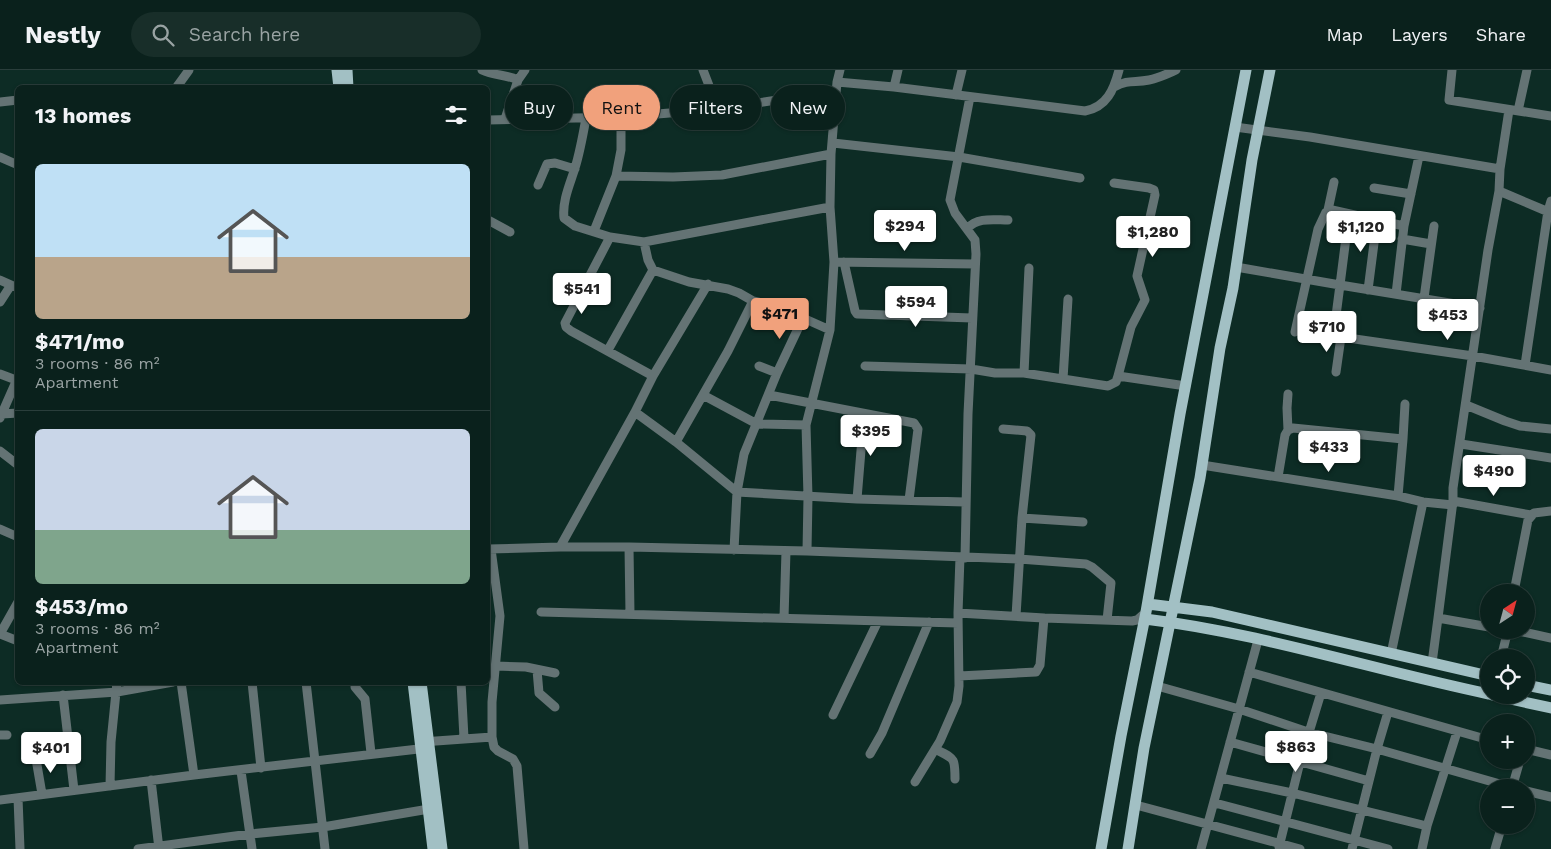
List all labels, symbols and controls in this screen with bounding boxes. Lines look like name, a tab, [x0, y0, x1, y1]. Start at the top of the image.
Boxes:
search box	[131, 12, 481, 57]
text: Nestly	[25, 21, 101, 49]
icon: search	[149, 21, 177, 49]
text: Search here	[189, 23, 300, 46]
text: Map	[1326, 24, 1363, 45]
text: Layers	[1391, 24, 1448, 45]
text: Share	[1476, 24, 1526, 45]
chip: Buy	[505, 85, 573, 130]
chip: Rent	[583, 85, 660, 130]
chip: Filters	[670, 85, 761, 130]
chip: New	[771, 85, 845, 130]
icon: filters	[442, 101, 470, 129]
text: 13 homes	[35, 103, 131, 128]
icon: home	[208, 196, 298, 286]
pin: $294	[875, 210, 935, 252]
pin: $1,120	[1320, 210, 1402, 253]
text: $294	[885, 216, 925, 235]
pin: $1,280	[1112, 216, 1194, 258]
text: $1,120	[1338, 217, 1384, 236]
text: $1,280	[1127, 222, 1179, 241]
pin: $541	[552, 272, 612, 315]
text: $541	[564, 279, 600, 298]
pin: $594	[886, 286, 946, 328]
text: $594	[896, 292, 936, 311]
pin: $471	[750, 298, 810, 340]
pin: $453	[1418, 298, 1478, 341]
text: $471	[762, 304, 798, 323]
text: $453	[1428, 305, 1468, 324]
pin: $710	[1297, 310, 1357, 353]
text: $710	[1308, 317, 1346, 336]
text: $471/mo	[35, 329, 124, 354]
text: 3 rooms · 86 m²	[35, 354, 160, 373]
text: Apartment	[35, 373, 118, 392]
pin: $395	[841, 414, 901, 457]
text: $395	[852, 421, 890, 440]
pin: $433	[1299, 430, 1359, 473]
text: $433	[1309, 437, 1349, 456]
pin: $490	[1464, 454, 1524, 497]
text: $490	[1474, 461, 1514, 480]
icon: home	[208, 462, 298, 552]
north arrow	[1480, 584, 1535, 639]
map controls	[1480, 584, 1535, 834]
text: $453/mo	[35, 594, 128, 619]
text: 3 rooms · 86 m²	[35, 619, 160, 638]
text: Apartment	[35, 638, 118, 657]
button: locate	[1480, 649, 1535, 704]
button: +	[1480, 714, 1535, 769]
pin: $863	[1266, 730, 1326, 773]
pin: $401	[21, 732, 81, 774]
text: $863	[1276, 737, 1316, 756]
text: $401	[32, 738, 70, 757]
button: −	[1480, 779, 1535, 834]

